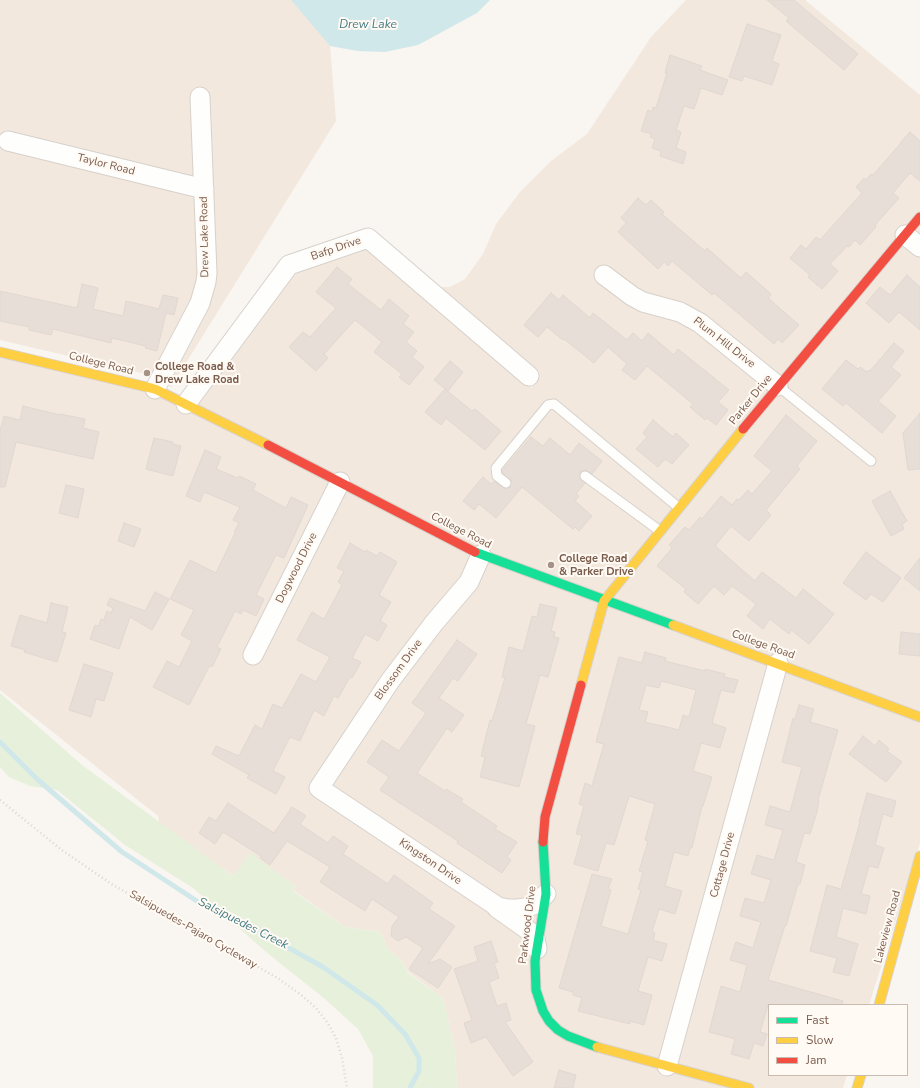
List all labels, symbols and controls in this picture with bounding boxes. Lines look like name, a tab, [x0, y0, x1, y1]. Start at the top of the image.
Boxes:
water label: Drew Lake	[339, 18, 397, 32]
street label: Taylor Road	[76, 151, 136, 179]
street label: Drew Lake Road	[198, 196, 212, 278]
street label: Bafp Drive	[309, 234, 363, 264]
street label: Plum Hill Drive	[690, 315, 758, 371]
street label: College Road	[67, 350, 135, 378]
place label: College Road & Drew Lake Road	[155, 360, 239, 386]
marker: College Road & Drew Lake Road	[142, 368, 152, 378]
street label: Parker Drive	[727, 372, 775, 428]
street label: College Road	[429, 510, 493, 552]
street label: Dogwood Drive	[274, 530, 320, 606]
place label: College Road & Parker Drive	[559, 552, 633, 578]
marker: College Road & Parker Drive	[546, 560, 556, 570]
street label: College Road	[730, 627, 796, 663]
street label: Blossom Drive	[373, 637, 425, 703]
street label: Cottage Drive	[708, 831, 738, 899]
street label: Kingston Drive	[396, 836, 464, 888]
street label: Parkwood Drive	[517, 885, 539, 965]
street label: Salsipuedes-Pajaro Cycleway	[127, 888, 259, 972]
street label: Lakeview Road	[872, 889, 904, 965]
water label: Salsipuedes Creek	[196, 895, 290, 953]
legend	[768, 1004, 908, 1076]
text: Fast	[806, 1012, 829, 1028]
text: Slow	[806, 1032, 834, 1048]
text: Jam	[806, 1052, 827, 1068]

